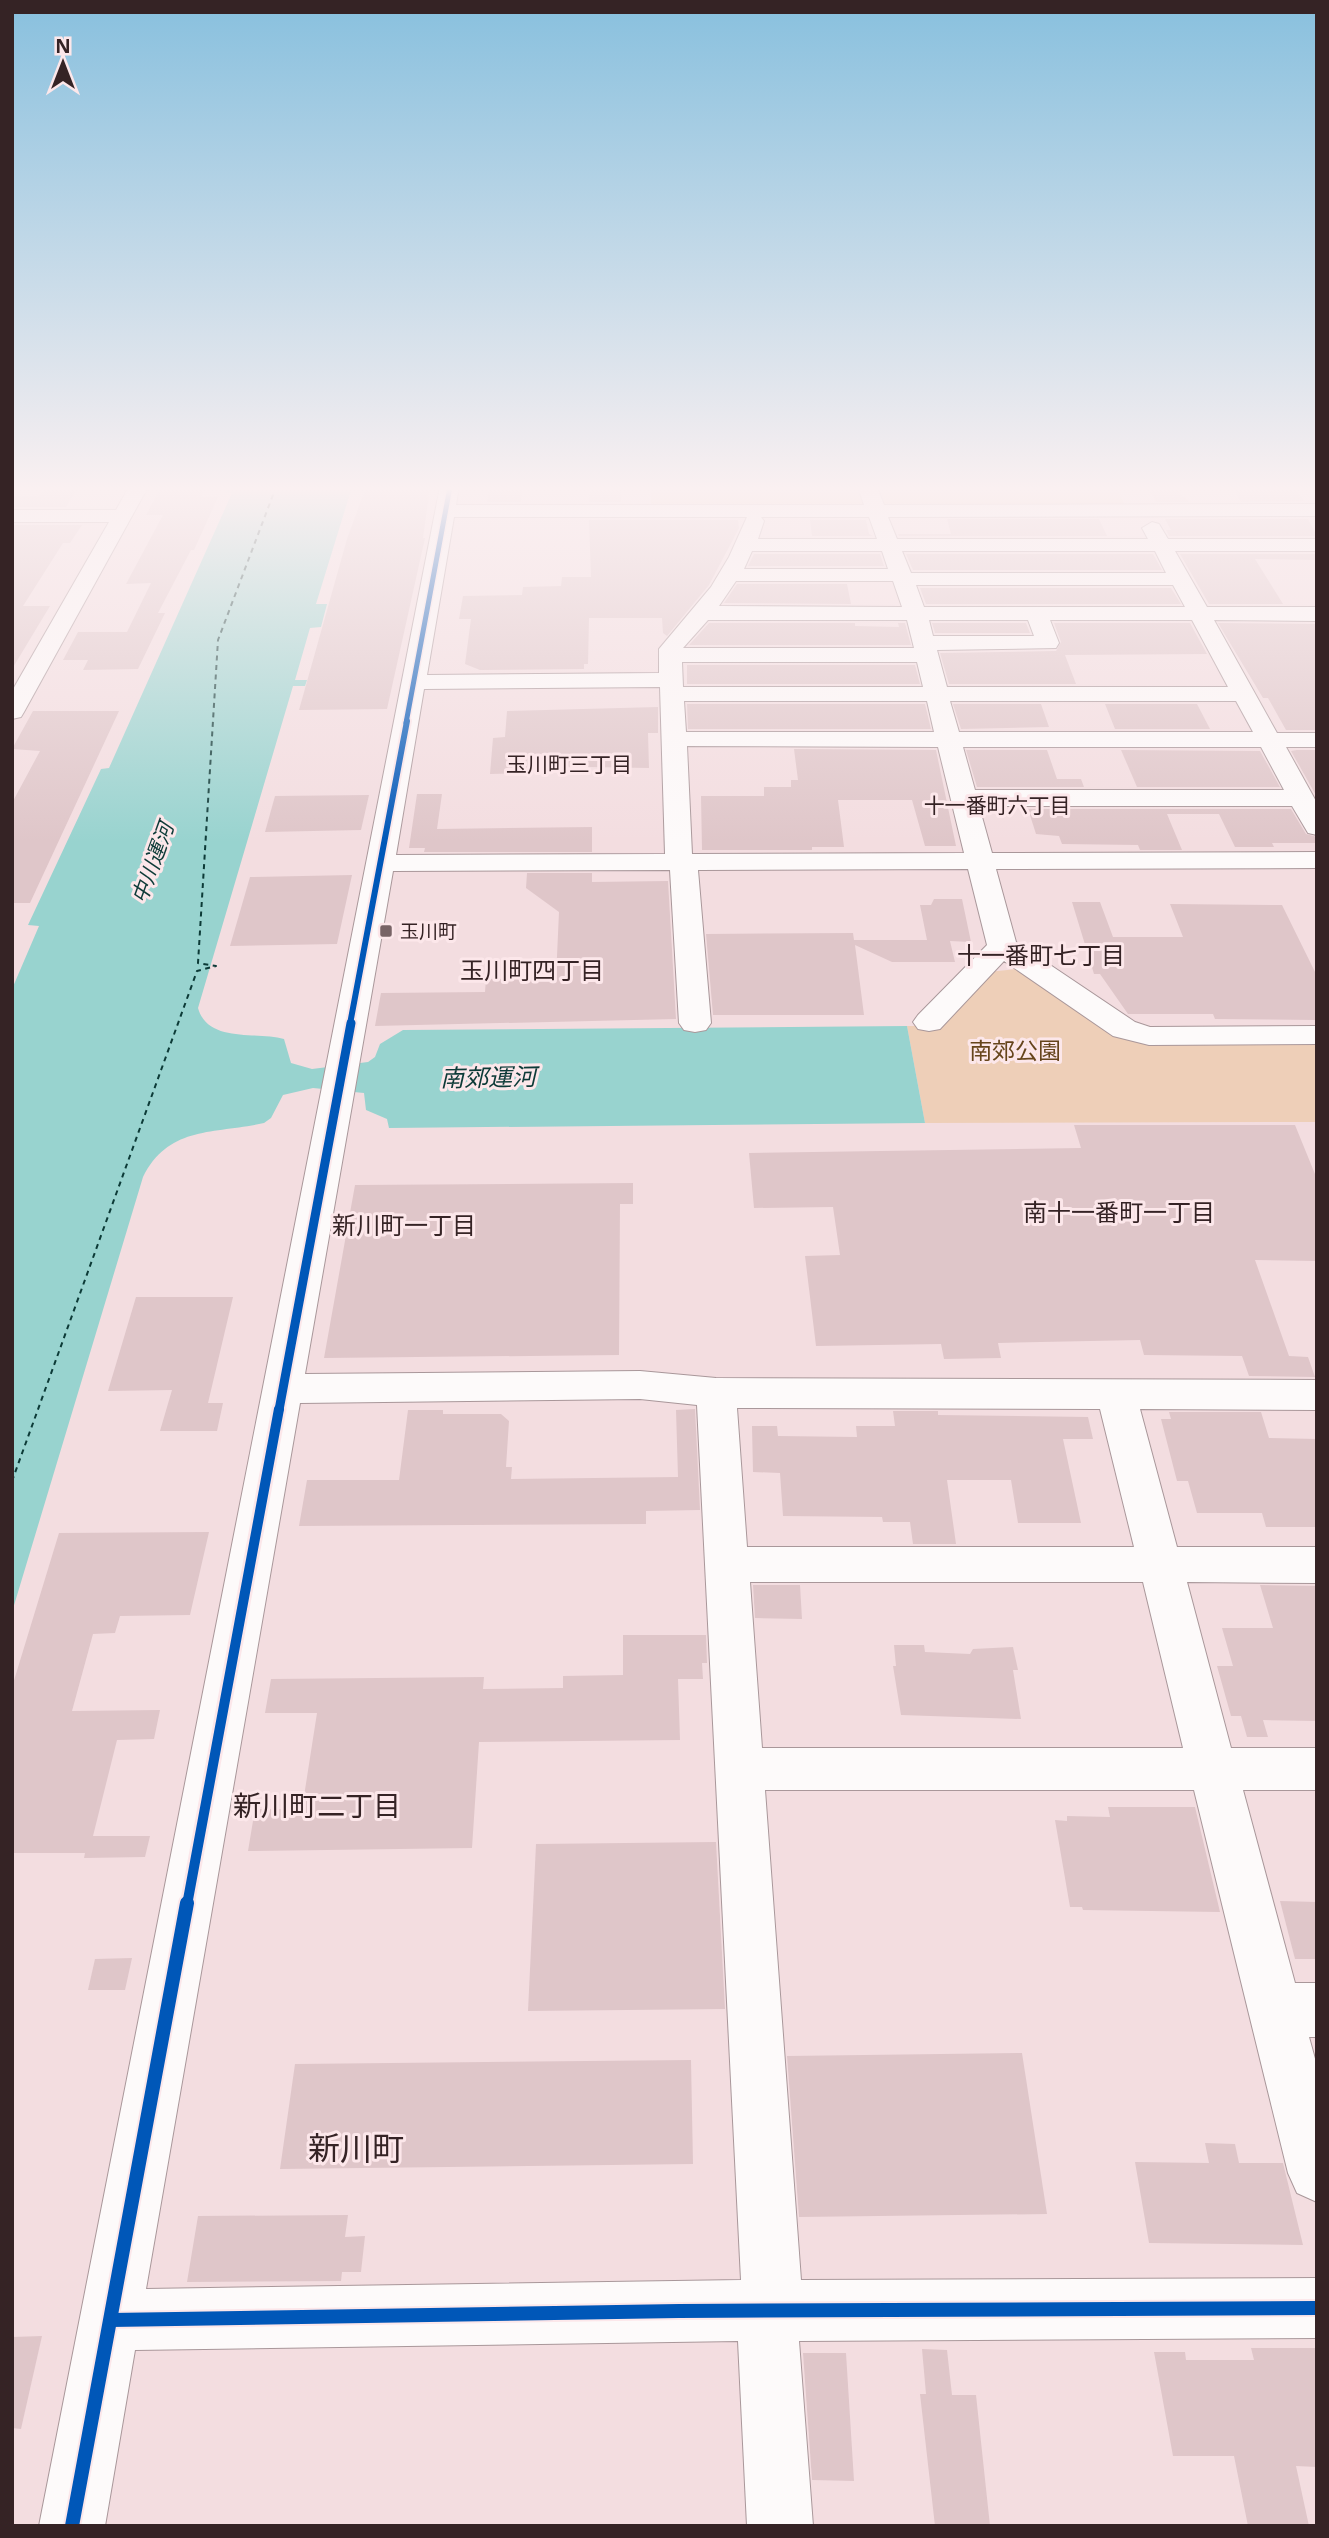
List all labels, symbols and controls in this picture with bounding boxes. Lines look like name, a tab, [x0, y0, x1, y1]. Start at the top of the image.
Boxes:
north arrow	[28, 28, 98, 98]
text: N	[55, 33, 71, 59]
district label: 玉川町三丁目	[506, 750, 632, 778]
district label: 十一番町六丁目	[924, 791, 1071, 819]
water label: 中川運河	[125, 815, 181, 907]
place label: 玉川町	[400, 918, 457, 944]
marker: 玉川町	[378, 923, 394, 939]
district label: 十一番町七丁目	[957, 938, 1125, 971]
district label: 玉川町四丁目	[460, 953, 604, 986]
park label: 南郊公園	[969, 1034, 1061, 1066]
water label: 南郊運河	[440, 1059, 540, 1094]
district label: 南十一番町一丁目	[1023, 1195, 1215, 1228]
district label: 新川町一丁目	[332, 1208, 476, 1241]
district label: 新川町二丁目	[233, 1786, 401, 1824]
district label: 新川町	[308, 2126, 404, 2169]

